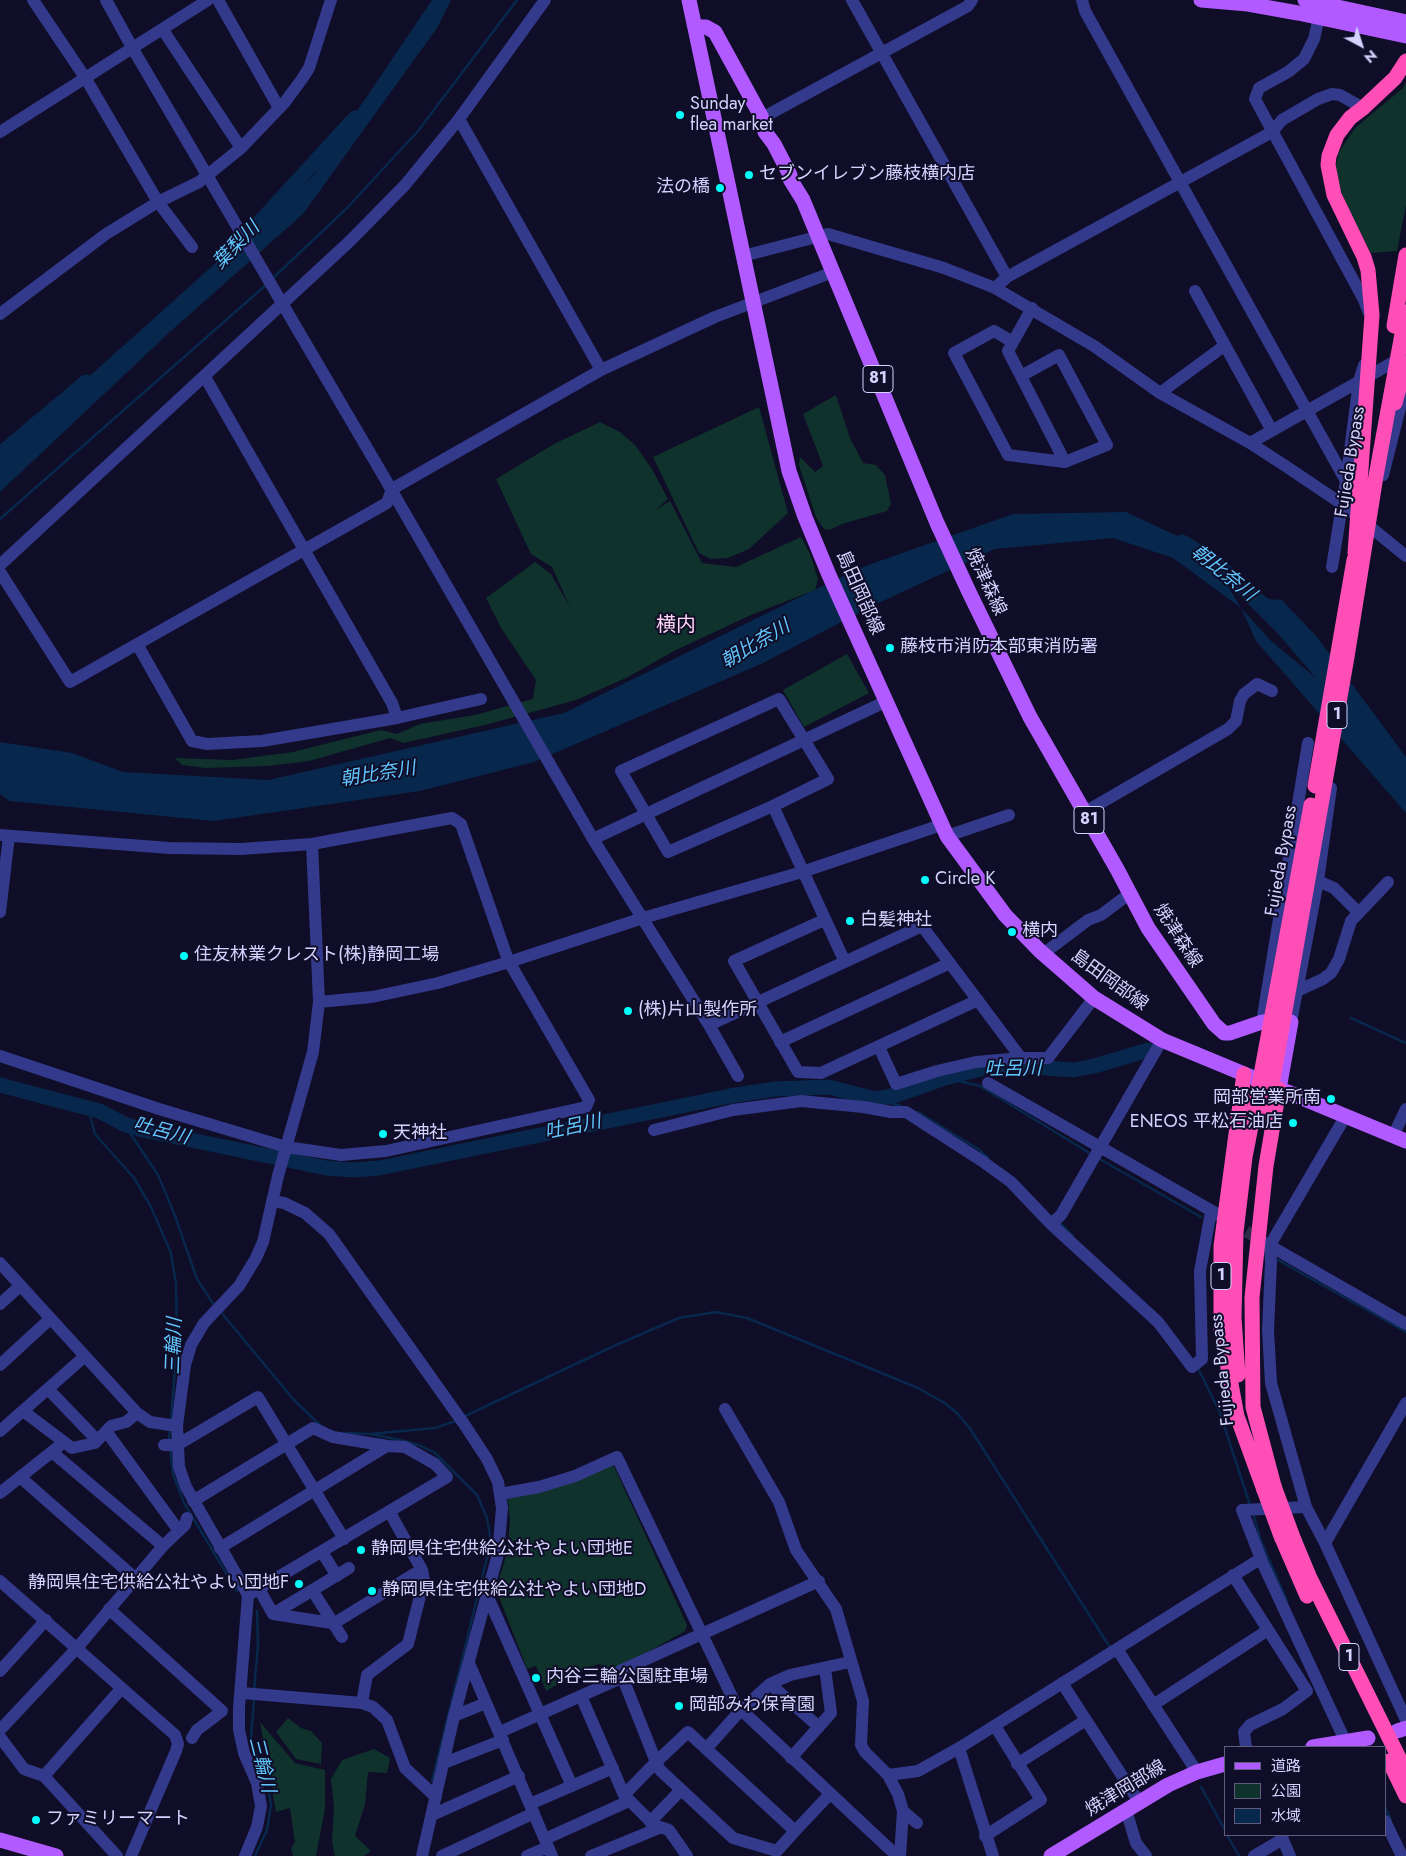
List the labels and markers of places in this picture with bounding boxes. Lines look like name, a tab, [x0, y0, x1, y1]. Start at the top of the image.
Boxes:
place label: Sunday flea market	[690, 94, 773, 136]
marker: Sunday flea market	[674, 109, 686, 121]
place label: セブンイレブン藤枝横内店	[759, 164, 975, 186]
marker: セブンイレブン藤枝横内店	[743, 169, 755, 181]
place label: 法の橋	[656, 177, 710, 199]
marker: 法の橋	[714, 182, 726, 194]
place label: 藤枝市消防本部東消防署	[900, 637, 1098, 659]
marker: 藤枝市消防本部東消防署	[884, 642, 896, 654]
place label: Circle K	[935, 869, 995, 891]
marker: Circle K	[919, 874, 931, 886]
place label: 白髪神社	[860, 910, 932, 932]
marker: 白髪神社	[844, 915, 856, 927]
place label: 横内	[1022, 921, 1058, 943]
marker: 横内	[1006, 926, 1018, 938]
place label: 住友林業クレスト(株)静岡工場	[194, 945, 439, 967]
marker: 住友林業クレスト(株)静岡工場	[178, 950, 190, 962]
place label: (株)片山製作所	[638, 1000, 757, 1022]
marker: (株)片山製作所	[622, 1005, 634, 1017]
place label: 岡部営業所南	[1213, 1088, 1321, 1110]
marker: 岡部営業所南	[1325, 1093, 1337, 1105]
place label: ENEOS 平松石油店	[1130, 1112, 1283, 1134]
marker: ENEOS 平松石油店	[1287, 1117, 1299, 1129]
place label: 天神社	[393, 1123, 447, 1145]
marker: 天神社	[377, 1128, 389, 1140]
place label: 静岡県住宅供給公社やよい団地E	[371, 1539, 633, 1561]
marker: 静岡県住宅供給公社やよい団地E	[355, 1544, 367, 1556]
place label: 静岡県住宅供給公社やよい団地F	[28, 1573, 289, 1595]
marker: 静岡県住宅供給公社やよい団地F	[293, 1578, 305, 1590]
place label: 静岡県住宅供給公社やよい団地D	[382, 1580, 646, 1602]
marker: 静岡県住宅供給公社やよい団地D	[366, 1585, 378, 1597]
place label: 内谷三輪公園駐車場	[546, 1667, 708, 1689]
marker: 内谷三輪公園駐車場	[530, 1672, 542, 1684]
place label: 岡部みわ保育園	[689, 1695, 815, 1717]
marker: 岡部みわ保育園	[673, 1700, 685, 1712]
place label: ファミリーマート	[46, 1809, 190, 1831]
marker: ファミリーマート	[30, 1814, 42, 1826]

